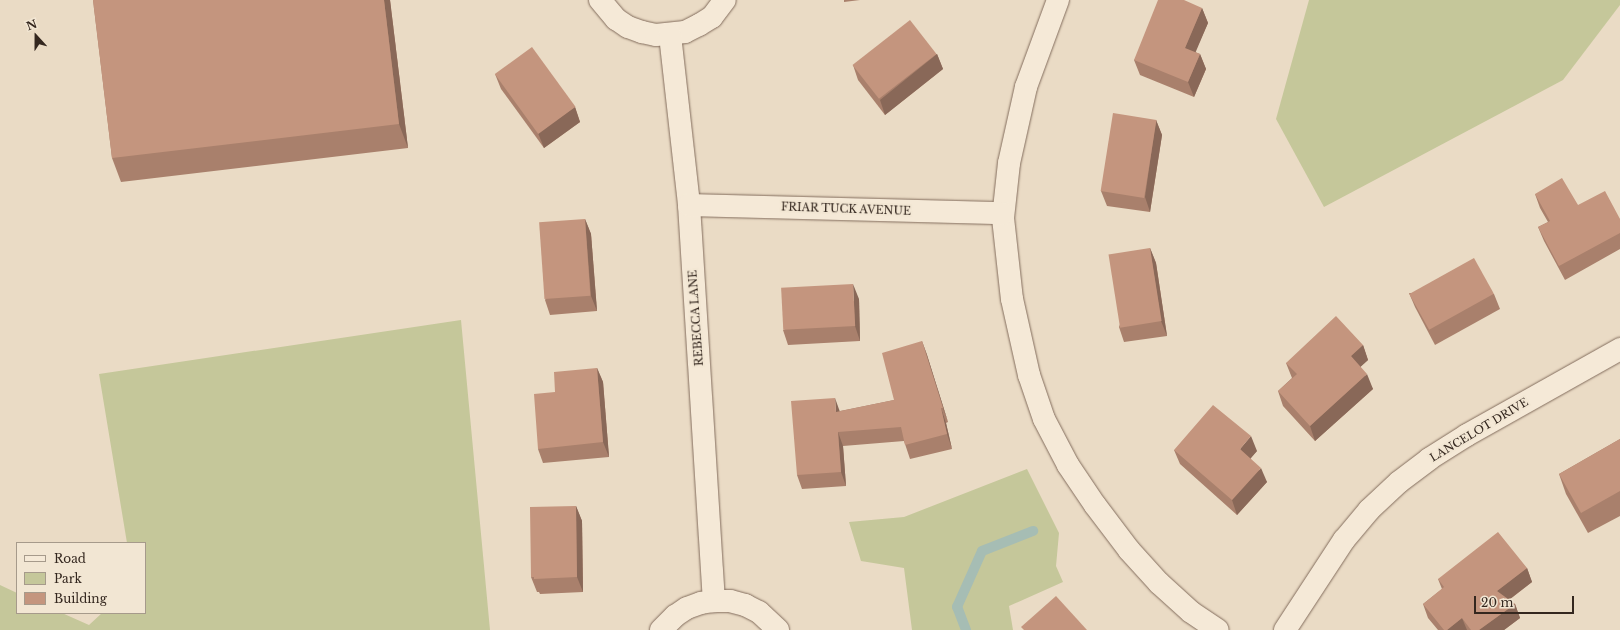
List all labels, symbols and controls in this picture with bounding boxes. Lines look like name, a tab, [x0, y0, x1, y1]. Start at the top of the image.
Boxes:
north arrow	[16, 16, 56, 56]
text: N	[24, 16, 39, 33]
street label: FRIAR TUCK AVENUE	[780, 200, 912, 218]
street label: REBECCA LANE	[686, 269, 706, 367]
street label: LANCELOT DRIVE	[1427, 395, 1531, 465]
legend	[16, 542, 146, 614]
text: Road	[54, 551, 86, 566]
text: Park	[54, 571, 82, 586]
scale bar	[1476, 588, 1576, 614]
text: Building	[54, 591, 107, 606]
text: 20 m	[1481, 595, 1513, 610]

